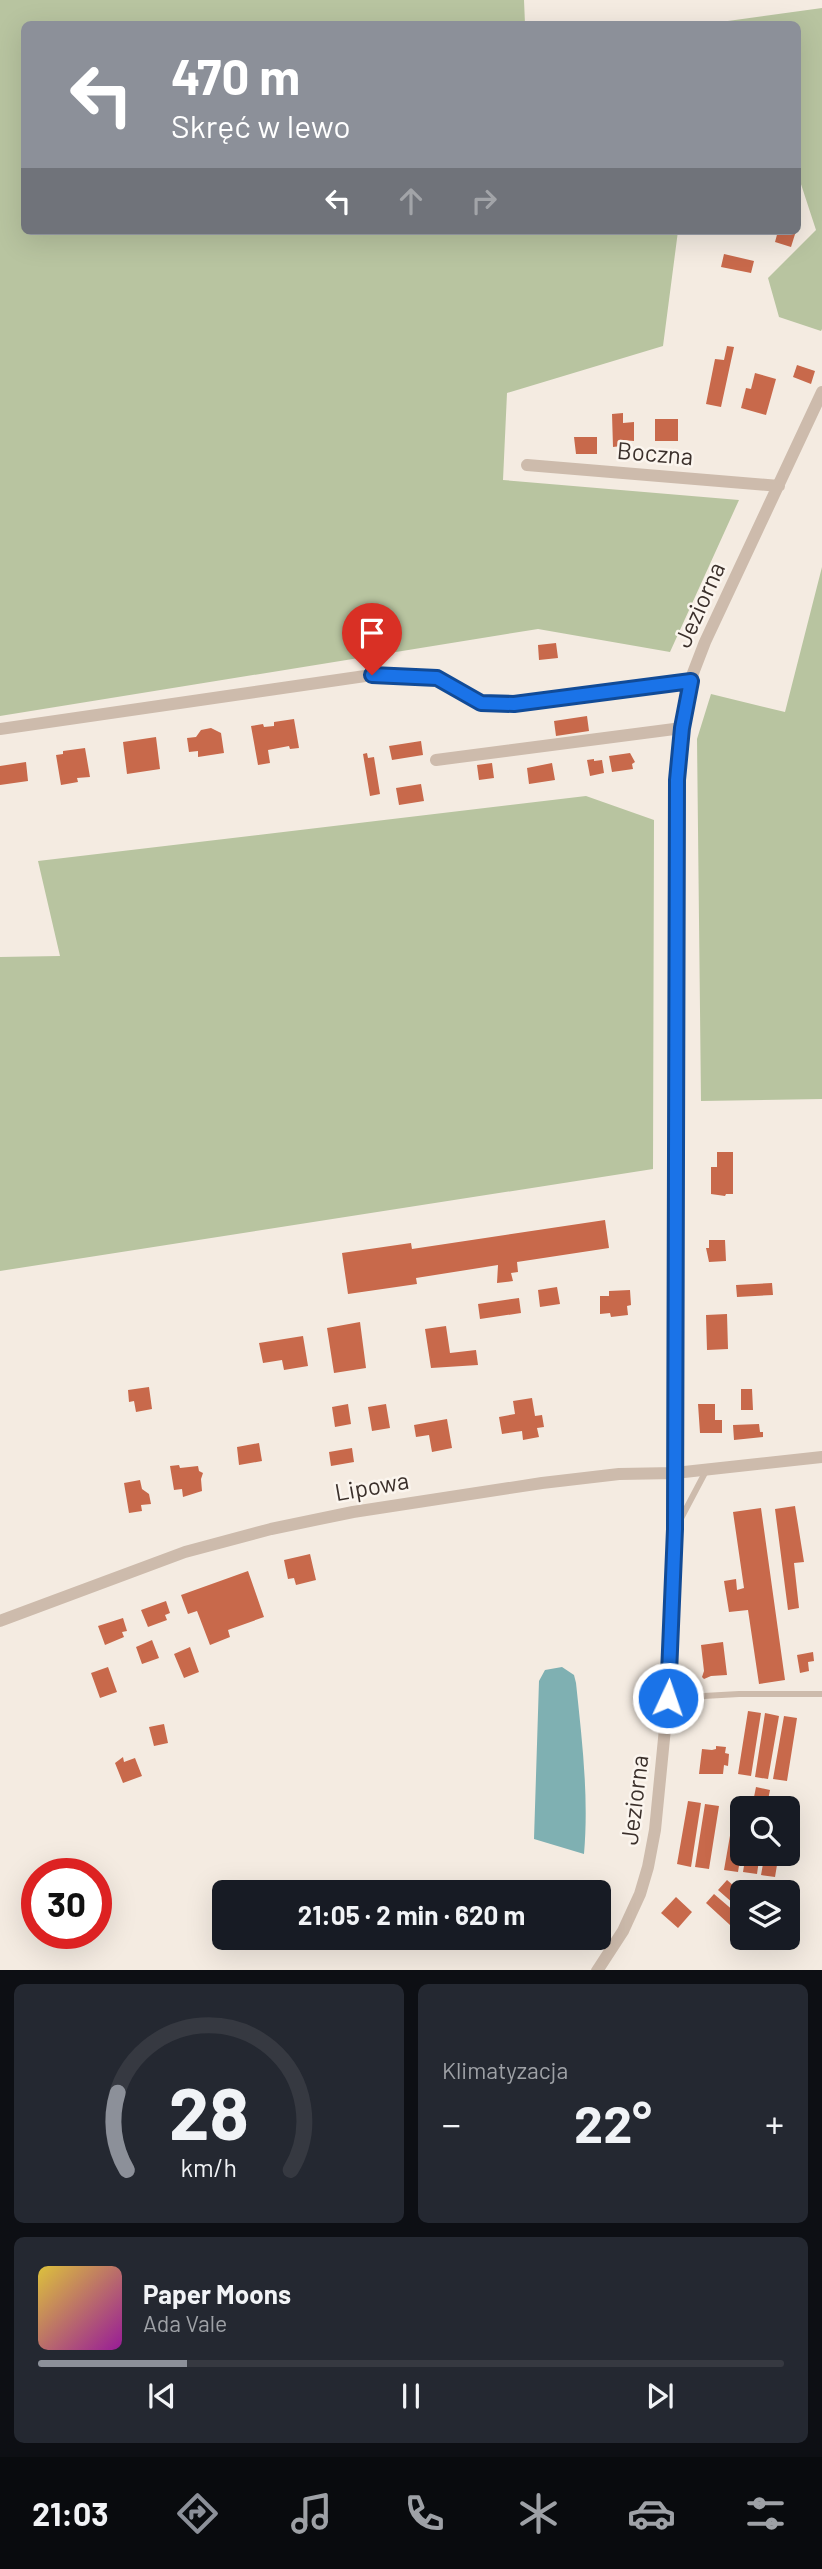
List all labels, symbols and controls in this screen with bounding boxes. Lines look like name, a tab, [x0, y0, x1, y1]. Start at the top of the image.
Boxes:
text: 470 m	[171, 46, 300, 105]
icon: left	[56, 49, 147, 140]
text: Skręć w lewo	[171, 106, 351, 144]
icon: left	[319, 182, 357, 220]
icon: ahead	[392, 182, 430, 220]
icon: right	[465, 182, 503, 220]
street label: Boczna	[616, 435, 695, 470]
street label: Jeziorna	[667, 557, 730, 652]
pin	[342, 603, 402, 675]
icon: arrive	[353, 614, 391, 652]
street label: Lipowa	[332, 1465, 411, 1506]
position arrow	[631, 1661, 705, 1735]
street label: Jeziorna	[614, 1753, 653, 1846]
map controls	[730, 1796, 800, 1950]
button: search	[730, 1796, 800, 1866]
speed limit sign: 30	[21, 1858, 112, 1949]
button: layers	[730, 1880, 800, 1950]
text: 21:05 · 2 min · 620 m	[298, 1899, 525, 1930]
text: Klimatyzacja	[442, 2056, 568, 2084]
text: 28	[169, 2067, 249, 2155]
text: 22°	[574, 2091, 652, 2153]
text: −	[442, 2100, 461, 2146]
text: +	[765, 2100, 784, 2146]
text: km/h	[181, 2151, 237, 2181]
text: Paper Moons	[143, 2278, 291, 2309]
text: Ada Vale	[143, 2309, 227, 2337]
icon: previous	[143, 2377, 181, 2415]
icon: pause	[392, 2377, 430, 2415]
icon: next	[641, 2377, 679, 2415]
icon: directions	[173, 2489, 222, 2538]
icon: music	[287, 2489, 336, 2538]
icon: phone	[400, 2489, 449, 2538]
icon: climate	[514, 2489, 563, 2538]
icon: car	[627, 2489, 676, 2538]
icon: filters	[741, 2489, 790, 2538]
text: 21:03	[32, 2494, 109, 2532]

